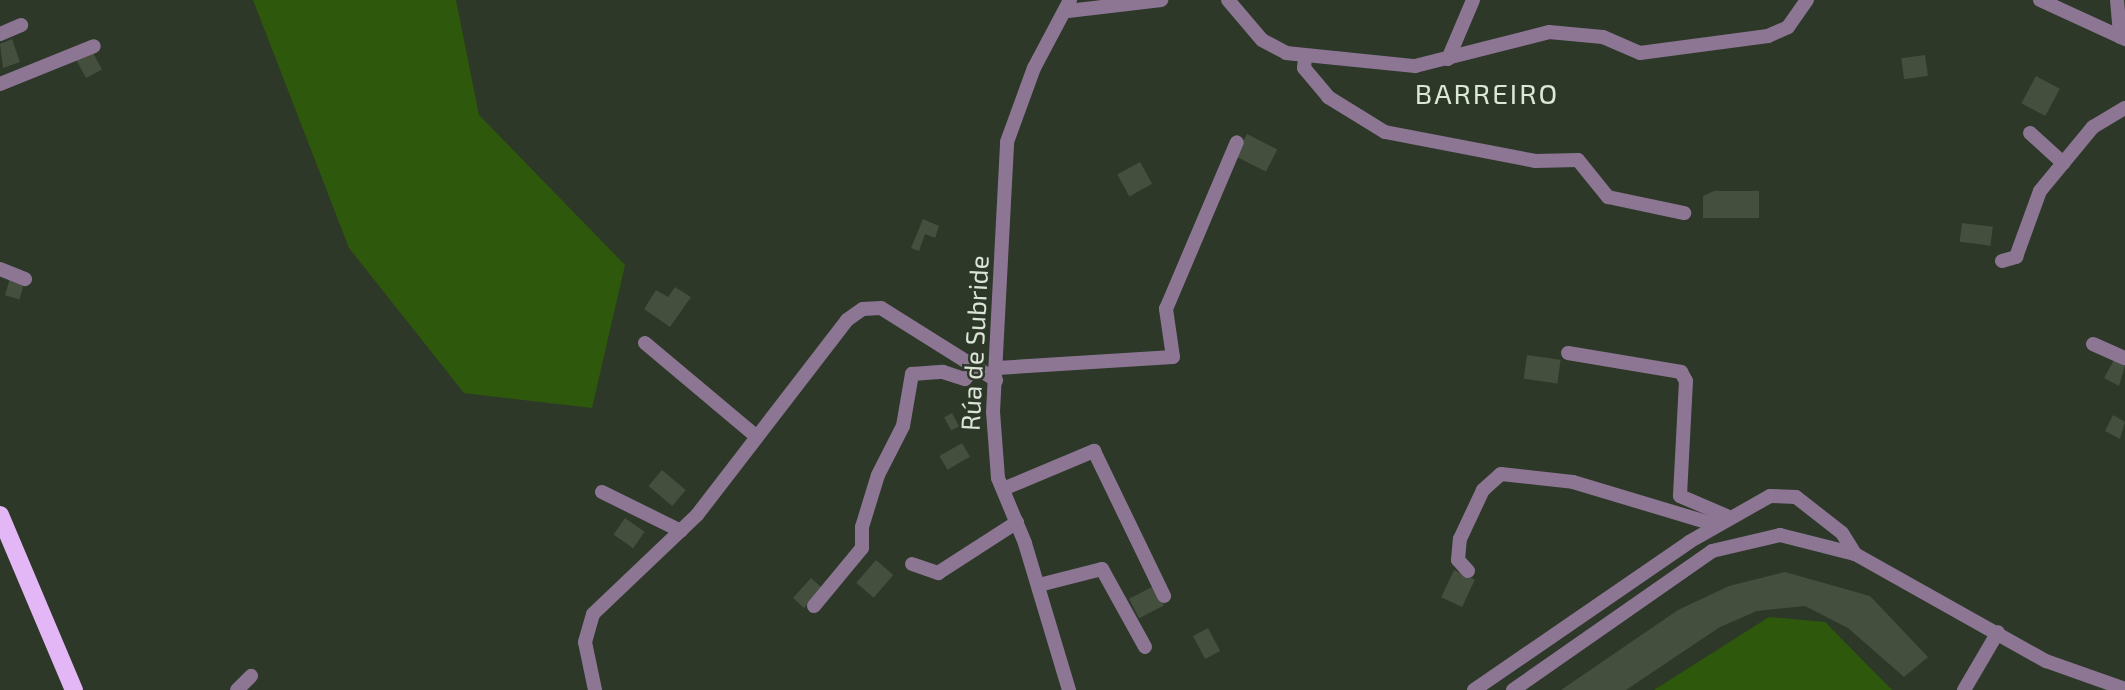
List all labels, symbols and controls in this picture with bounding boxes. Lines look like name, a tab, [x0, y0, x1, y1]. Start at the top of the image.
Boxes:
district label: BARREIRO	[1416, 76, 1558, 110]
street label: Rúa de Subride	[954, 255, 994, 431]

